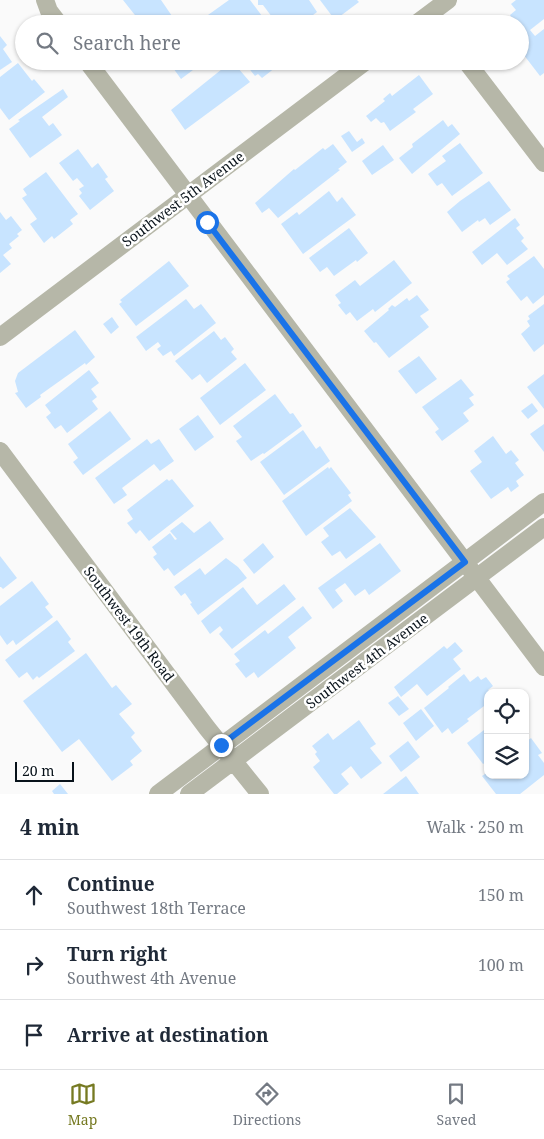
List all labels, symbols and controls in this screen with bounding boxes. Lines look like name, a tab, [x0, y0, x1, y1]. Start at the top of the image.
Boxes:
search box	[15, 15, 529, 70]
icon: search	[33, 29, 61, 57]
text: Search here	[73, 30, 181, 56]
street label: Southwest 5th Avenue	[118, 146, 248, 251]
route start	[196, 211, 219, 234]
street label: Southwest 19th Road	[80, 562, 179, 686]
street label: Southwest 4th Avenue	[302, 608, 432, 713]
map controls	[484, 689, 529, 779]
button: locate	[484, 689, 529, 734]
route end	[210, 734, 233, 757]
button: layers	[484, 734, 529, 779]
scale bar	[15, 759, 74, 782]
text: 20 m	[22, 761, 55, 780]
text: 4 min	[20, 813, 79, 841]
text: Walk · 250 m	[427, 816, 524, 838]
text: Continue	[67, 871, 155, 897]
icon: ahead	[20, 881, 48, 909]
text: 150 m	[478, 884, 524, 906]
text: Southwest 18th Terrace	[67, 897, 246, 919]
text: Turn right	[67, 941, 167, 967]
icon: right	[20, 951, 48, 979]
text: 100 m	[478, 954, 524, 976]
text: Southwest 4th Avenue	[67, 967, 236, 989]
icon: arrive	[20, 1021, 48, 1049]
text: Arrive at destination	[67, 1022, 269, 1048]
tab: Map	[68, 1080, 97, 1129]
tab: Directions	[233, 1080, 301, 1129]
tab: Saved	[437, 1080, 476, 1129]

